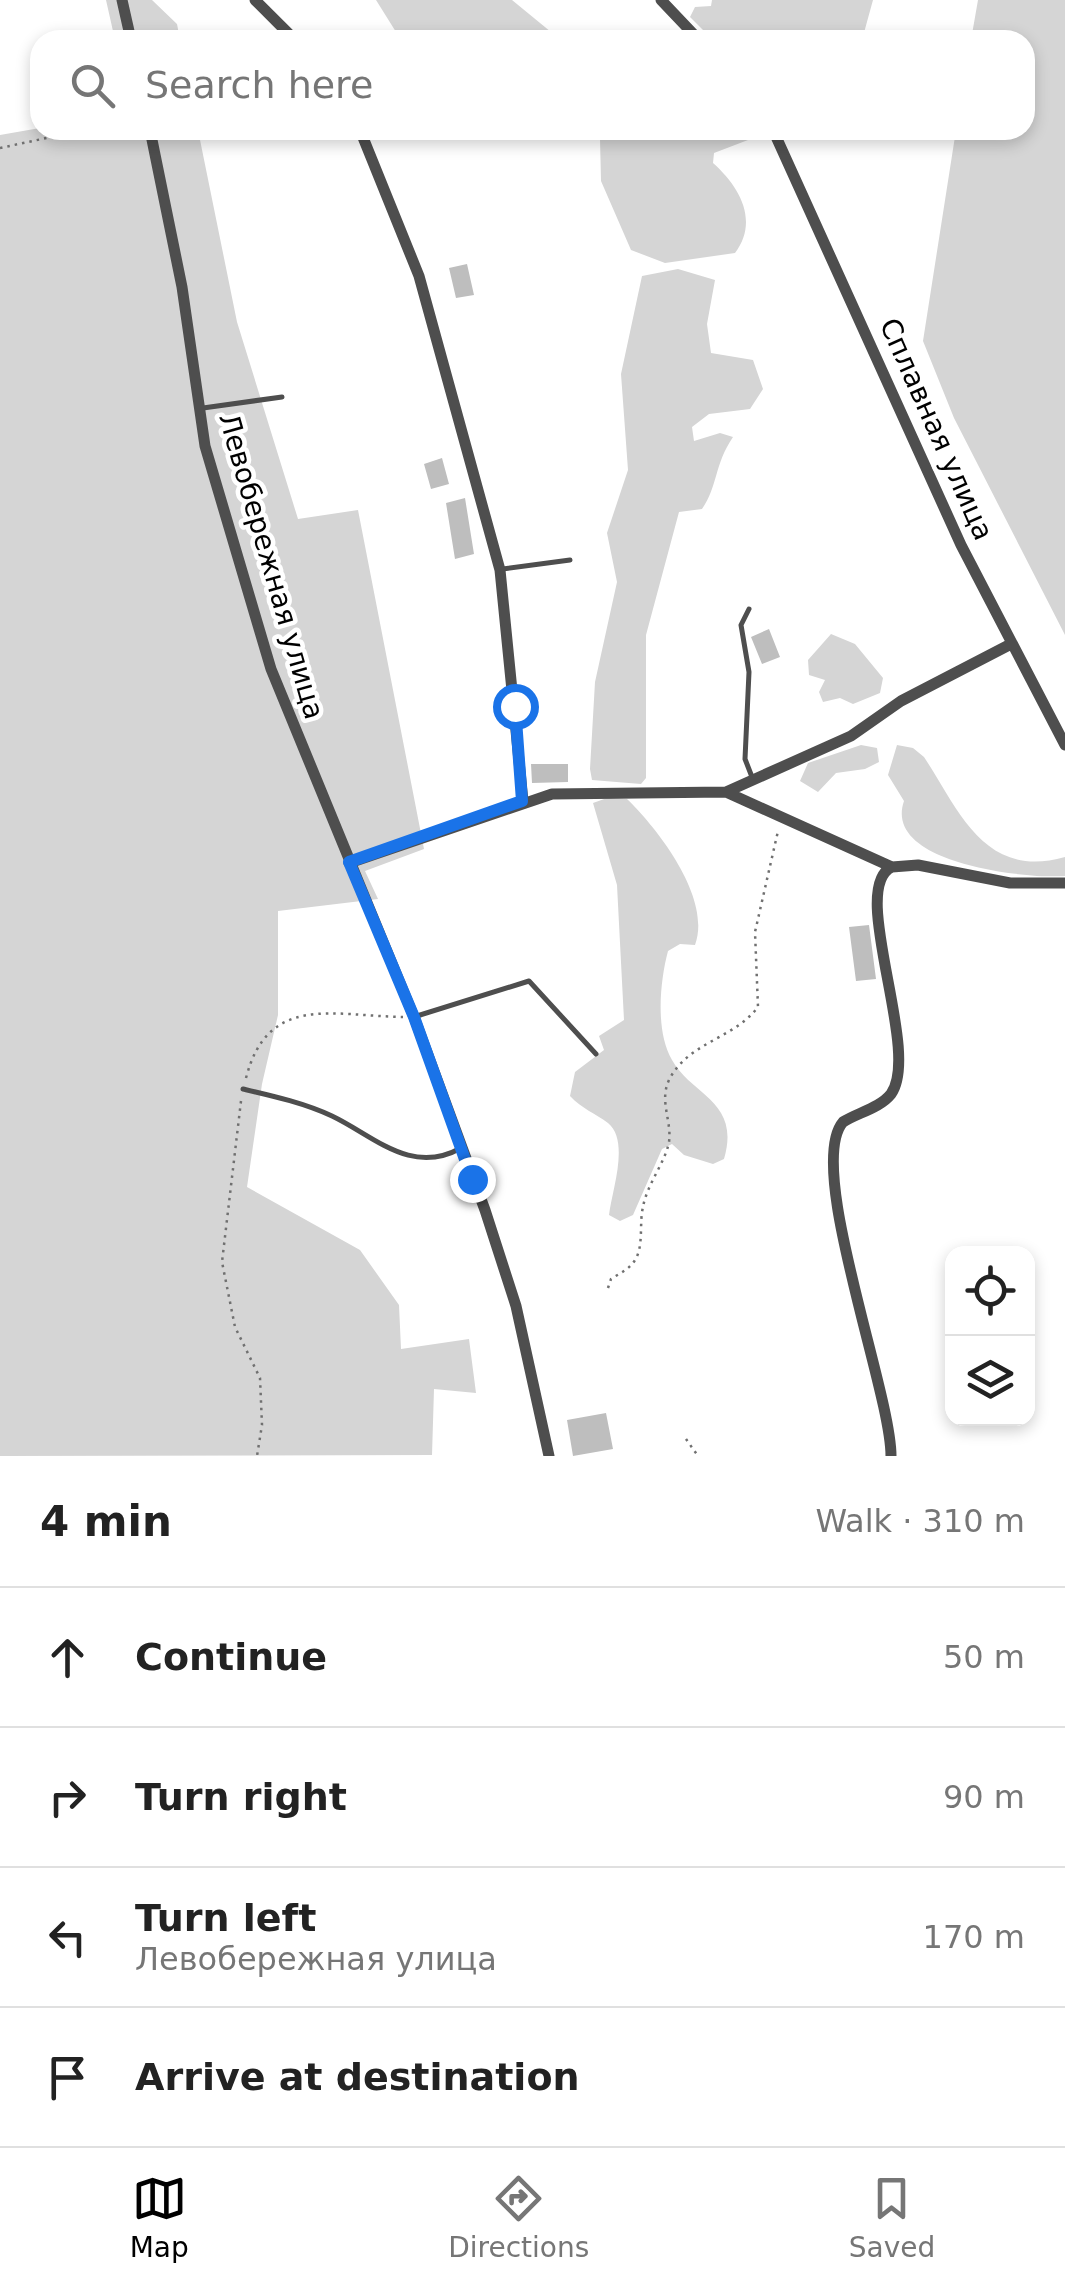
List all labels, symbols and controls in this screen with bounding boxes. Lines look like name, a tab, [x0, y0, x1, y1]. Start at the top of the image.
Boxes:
search box	[30, 30, 1035, 140]
icon: search	[65, 58, 120, 113]
text: Search here	[145, 63, 373, 107]
street label: Сплавная улица	[873, 313, 1000, 545]
street label: Левобережная улица	[212, 409, 331, 723]
route start	[493, 684, 539, 730]
route end	[450, 1157, 496, 1203]
map controls	[945, 1246, 1035, 1426]
button: locate	[945, 1246, 1035, 1336]
button: layers	[945, 1336, 1035, 1426]
text: 4 min	[40, 1497, 172, 1546]
text: Walk · 310 m	[815, 1502, 1025, 1540]
icon: ahead	[40, 1630, 95, 1685]
text: Continue	[135, 1635, 327, 1679]
text: 50 m	[943, 1638, 1025, 1676]
icon: right	[40, 1770, 95, 1825]
text: Turn right	[135, 1775, 347, 1819]
text: 90 m	[943, 1778, 1025, 1816]
text: Turn left	[135, 1896, 316, 1940]
icon: left	[40, 1910, 95, 1965]
text: 170 m	[923, 1918, 1025, 1956]
text: Левобережная улица	[135, 1940, 497, 1978]
icon: arrive	[40, 2050, 95, 2105]
text: Arrive at destination	[135, 2055, 580, 2099]
tab: Map	[130, 2171, 189, 2264]
tab: Directions	[448, 2171, 589, 2264]
tab: Saved	[849, 2171, 935, 2264]

